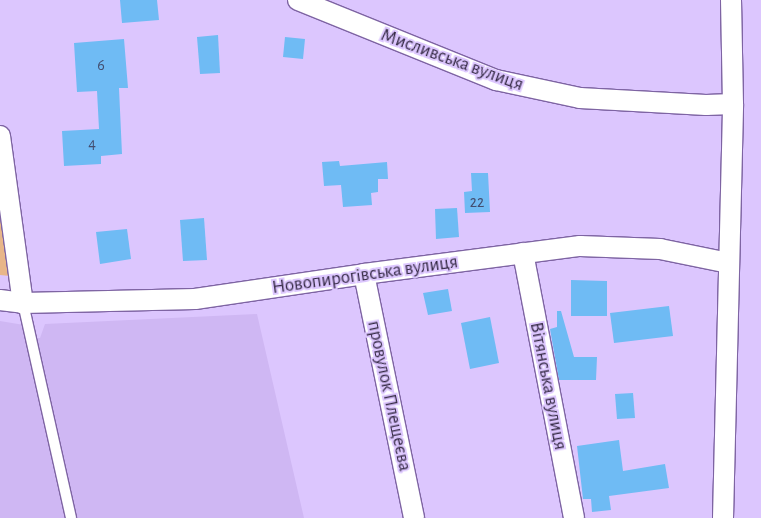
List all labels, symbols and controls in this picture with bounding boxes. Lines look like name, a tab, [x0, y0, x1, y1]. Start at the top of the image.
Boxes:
street label: Мисливська вулиця	[378, 24, 526, 96]
house number: 6	[97, 55, 105, 75]
house number: 4	[88, 133, 96, 153]
house number: 22	[470, 192, 484, 212]
street label: Новопирогівська вулиця	[270, 251, 460, 299]
street label: провулок Плещеєва	[362, 319, 416, 473]
street label: Вітянська вулиця	[524, 320, 572, 452]

